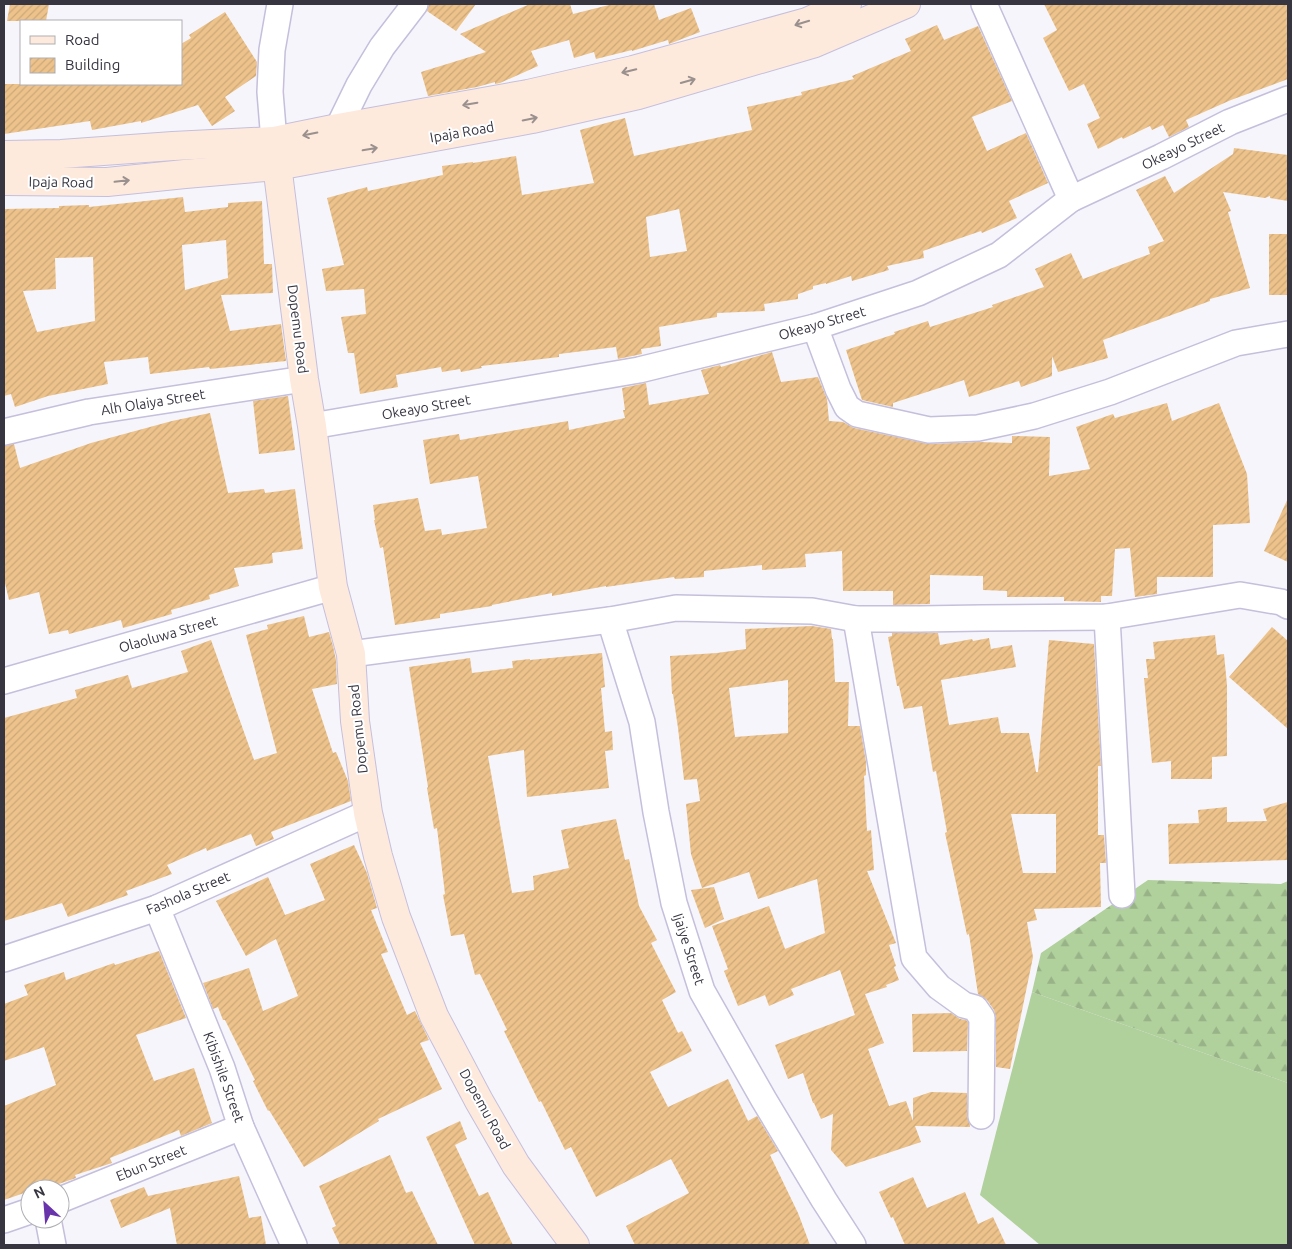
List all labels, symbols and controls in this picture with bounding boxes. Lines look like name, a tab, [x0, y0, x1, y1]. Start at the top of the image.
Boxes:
one-way arrow	[795, 18, 811, 28]
legend	[20, 20, 182, 85]
text: Road	[65, 31, 100, 48]
text: Building	[65, 56, 120, 73]
one-way arrow	[622, 67, 638, 76]
one-way arrow	[679, 75, 695, 85]
one-way arrow	[462, 100, 478, 110]
one-way arrow	[521, 114, 537, 124]
street label: Ipaja Road	[429, 118, 495, 146]
street label: Okeayo Street	[1139, 119, 1227, 173]
one-way arrow	[303, 129, 319, 139]
one-way arrow	[362, 144, 378, 153]
street label: Ipaja Road	[28, 173, 94, 191]
one-way arrow	[114, 176, 130, 186]
street label: Dopemu Road	[285, 284, 311, 374]
street label: Okeayo Street	[777, 303, 868, 343]
street label: Alh Olaiya Street	[100, 386, 207, 418]
street label: Okeayo Street	[380, 391, 472, 423]
street label: Olaoluwa Street	[117, 612, 220, 656]
street label: Dopemu Road	[345, 684, 371, 774]
street label: Fashola Street	[144, 868, 233, 918]
street label: Ijaiye Street	[670, 911, 708, 987]
street label: Kibishile Street	[200, 1030, 248, 1125]
street label: Dopemu Road	[456, 1066, 514, 1152]
street label: Ebun Street	[114, 1141, 189, 1184]
north arrow	[20, 1179, 70, 1229]
text: N	[31, 1183, 48, 1202]

